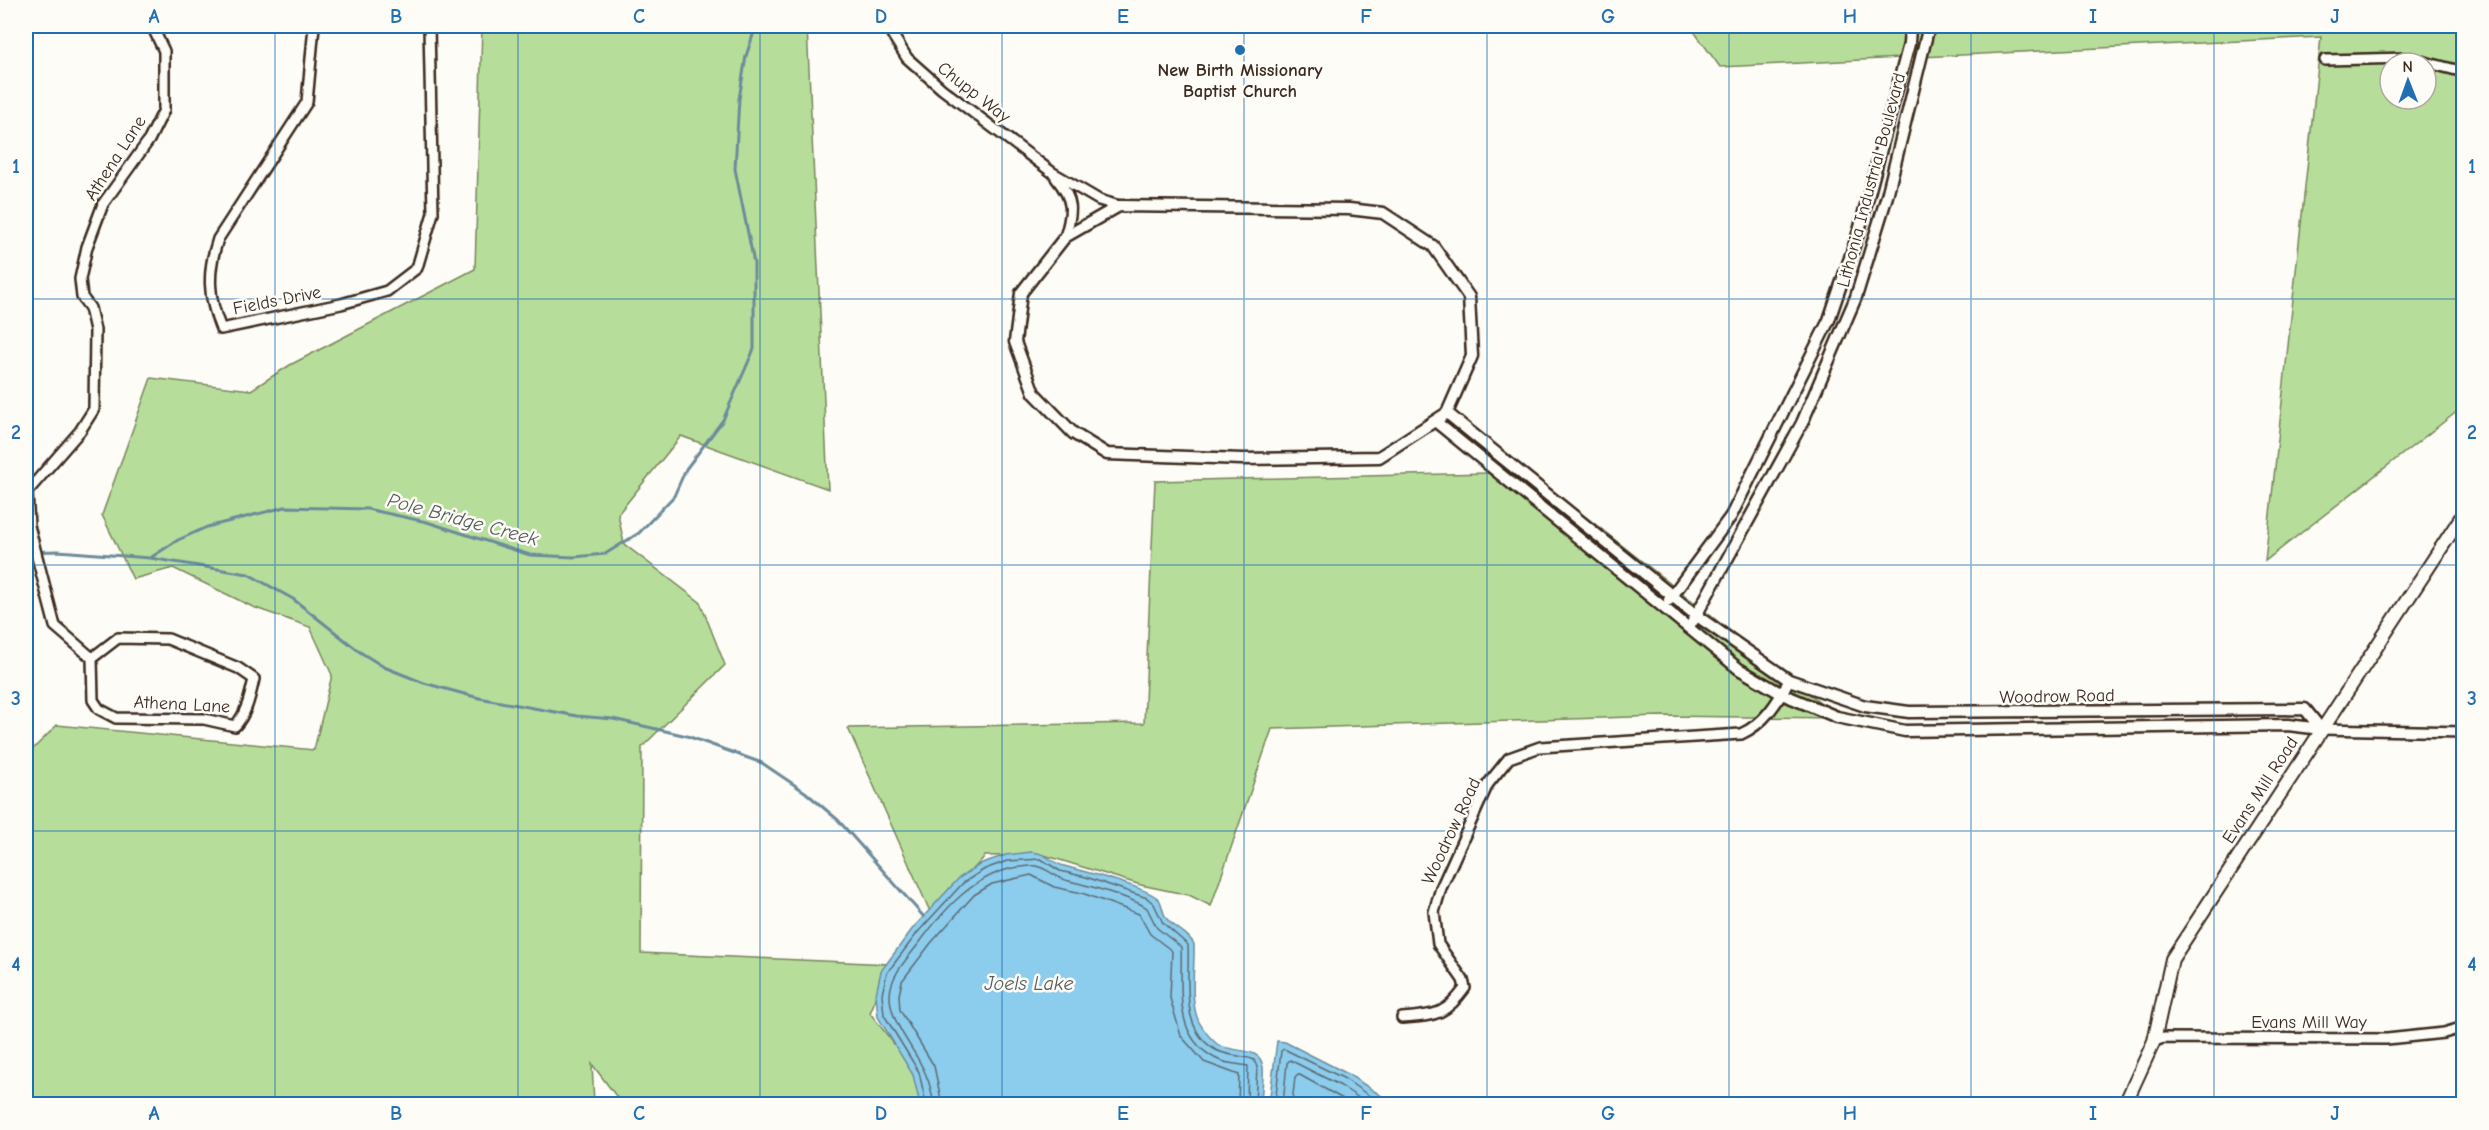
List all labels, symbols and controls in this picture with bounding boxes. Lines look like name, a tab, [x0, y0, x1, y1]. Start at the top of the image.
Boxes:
text: A	[148, 5, 160, 28]
text: B	[390, 5, 402, 28]
text: C	[633, 5, 645, 28]
text: D	[875, 5, 887, 28]
text: E	[1117, 5, 1129, 28]
text: F	[1360, 5, 1372, 28]
text: G	[1601, 5, 1615, 28]
text: H	[1843, 5, 1857, 28]
text: I	[2089, 5, 2097, 28]
text: J	[2330, 5, 2340, 28]
marker: New Birth Missionary Baptist Church	[1233, 43, 1247, 57]
north arrow	[2378, 51, 2438, 111]
street label: Chupp Way	[933, 57, 1015, 128]
text: N	[2402, 58, 2413, 76]
place label: New Birth Missionary Baptist Church	[1158, 60, 1323, 102]
street label: Lithonia Industrial Boulevard	[1833, 71, 1910, 290]
street label: Athena Lane	[80, 112, 150, 204]
text: 1	[12, 155, 20, 178]
text: 1	[2468, 155, 2476, 178]
street label: Fields Drive	[231, 282, 323, 319]
text: 2	[11, 421, 21, 444]
text: 2	[2467, 421, 2477, 444]
water label: Pole Bridge Creek	[385, 488, 541, 551]
street label: Woodrow Road	[1999, 685, 2115, 708]
text: 3	[11, 687, 21, 710]
text: 3	[2467, 687, 2477, 710]
street label: Athena Lane	[133, 691, 231, 718]
street label: Evans Mill Road	[2218, 733, 2303, 847]
street label: Woodrow Road	[1418, 775, 1485, 888]
text: 4	[11, 953, 21, 976]
text: 4	[2467, 953, 2477, 976]
water label: Joels Lake	[984, 972, 1073, 995]
street label: Evans Mill Way	[2251, 1012, 2368, 1033]
text: A	[148, 1102, 160, 1125]
text: B	[390, 1102, 402, 1125]
text: C	[633, 1102, 645, 1125]
text: D	[875, 1102, 887, 1125]
text: E	[1117, 1102, 1129, 1125]
text: F	[1360, 1102, 1372, 1125]
text: G	[1601, 1102, 1615, 1125]
text: H	[1843, 1102, 1857, 1125]
text: I	[2089, 1102, 2097, 1125]
text: J	[2330, 1102, 2340, 1125]

